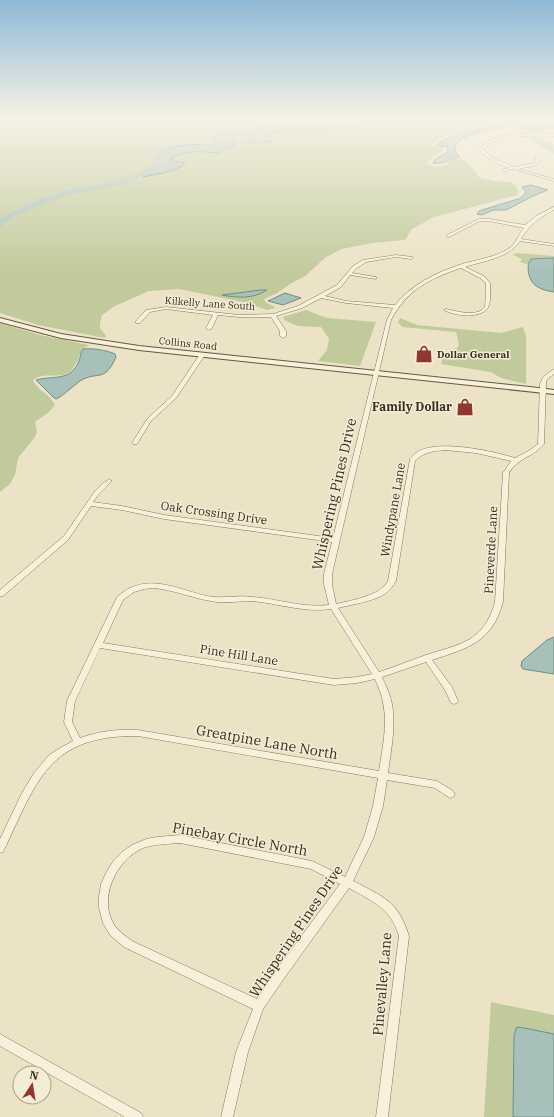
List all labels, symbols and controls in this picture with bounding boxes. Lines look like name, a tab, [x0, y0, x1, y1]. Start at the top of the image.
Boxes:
street label: Kilkelly Lane South	[164, 294, 256, 313]
street label: Collins Road	[158, 334, 218, 353]
shop icon: Dollar General	[414, 344, 434, 364]
place label: Dollar General	[437, 348, 509, 361]
shop icon: Family Dollar	[455, 397, 475, 417]
place label: Family Dollar	[372, 399, 452, 414]
street label: Whispering Pines Drive	[308, 416, 360, 572]
street label: Windypane Lane	[377, 462, 408, 558]
street label: Oak Crossing Drive	[160, 498, 268, 527]
street label: Pineverde Lane	[481, 506, 500, 594]
street label: Pine Hill Lane	[199, 641, 279, 668]
street label: Greatpine Lane North	[195, 721, 339, 763]
street label: Pinebay Circle North	[171, 818, 309, 860]
street label: Whispering Pines Drive	[245, 862, 347, 1000]
street label: Pinevalley Lane	[369, 932, 395, 1036]
north arrow	[12, 1065, 52, 1105]
text: N	[28, 1067, 40, 1083]

